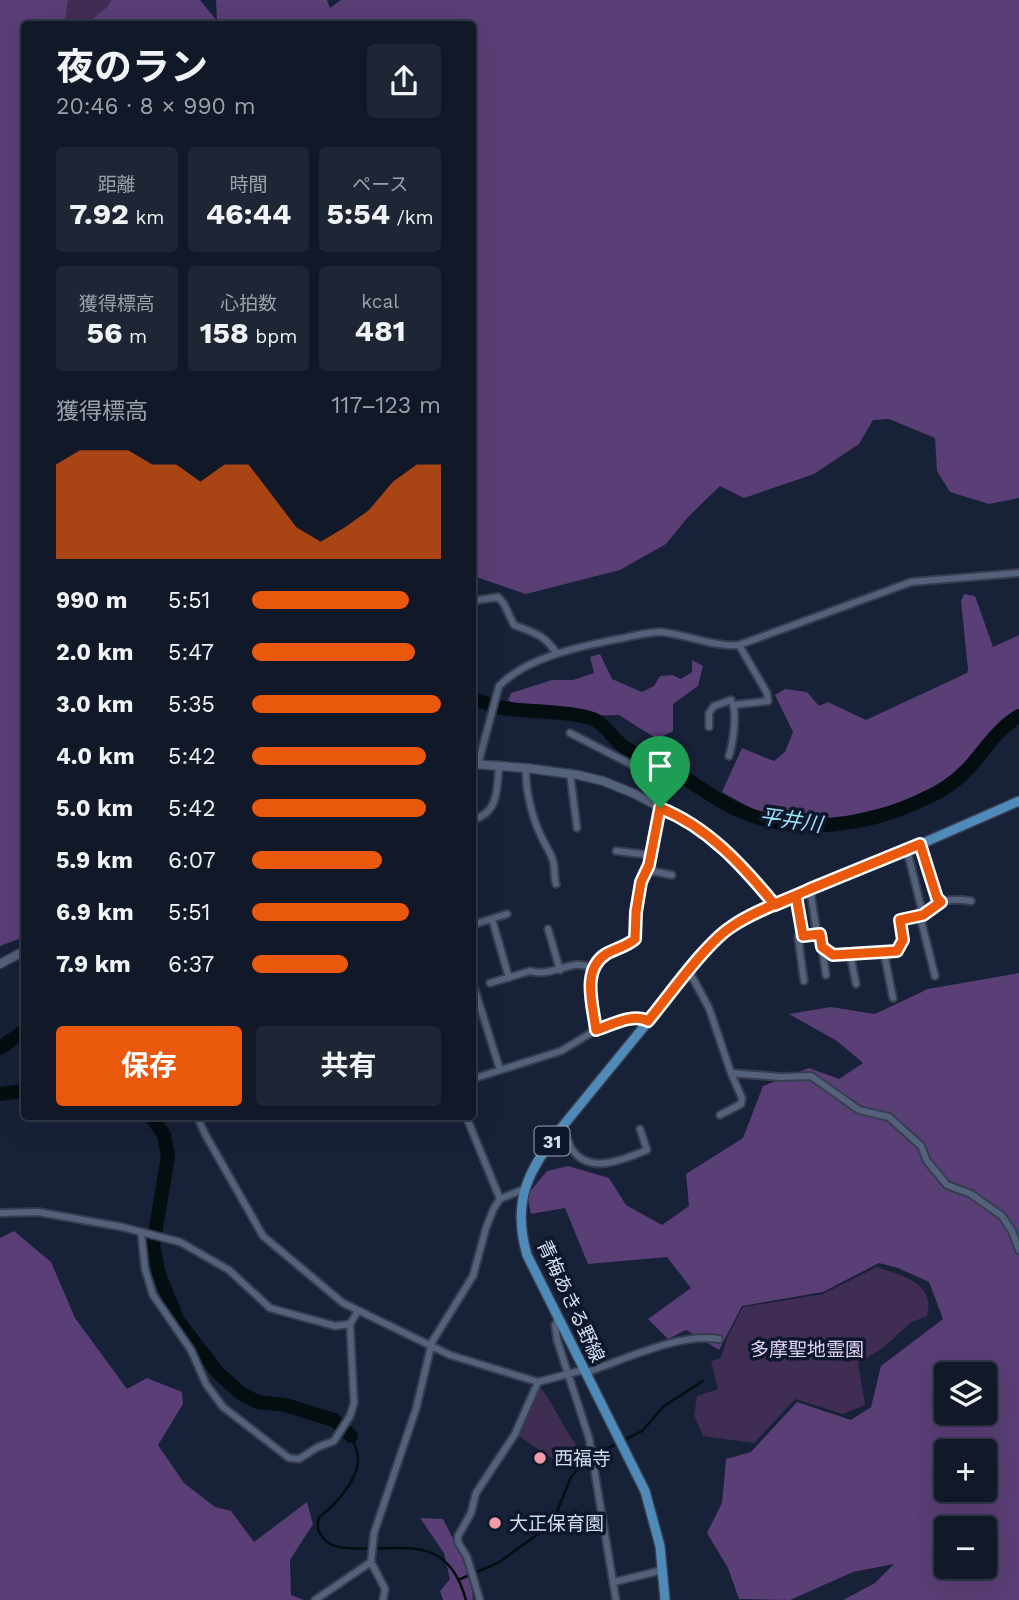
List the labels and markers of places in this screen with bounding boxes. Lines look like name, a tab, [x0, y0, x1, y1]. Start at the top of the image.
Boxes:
pin	[630, 736, 690, 808]
place label: 西福寺	[554, 1447, 611, 1470]
marker: 西福寺	[532, 1450, 548, 1466]
place label: 大正保育園	[509, 1512, 604, 1535]
marker: 大正保育園	[487, 1515, 503, 1531]

